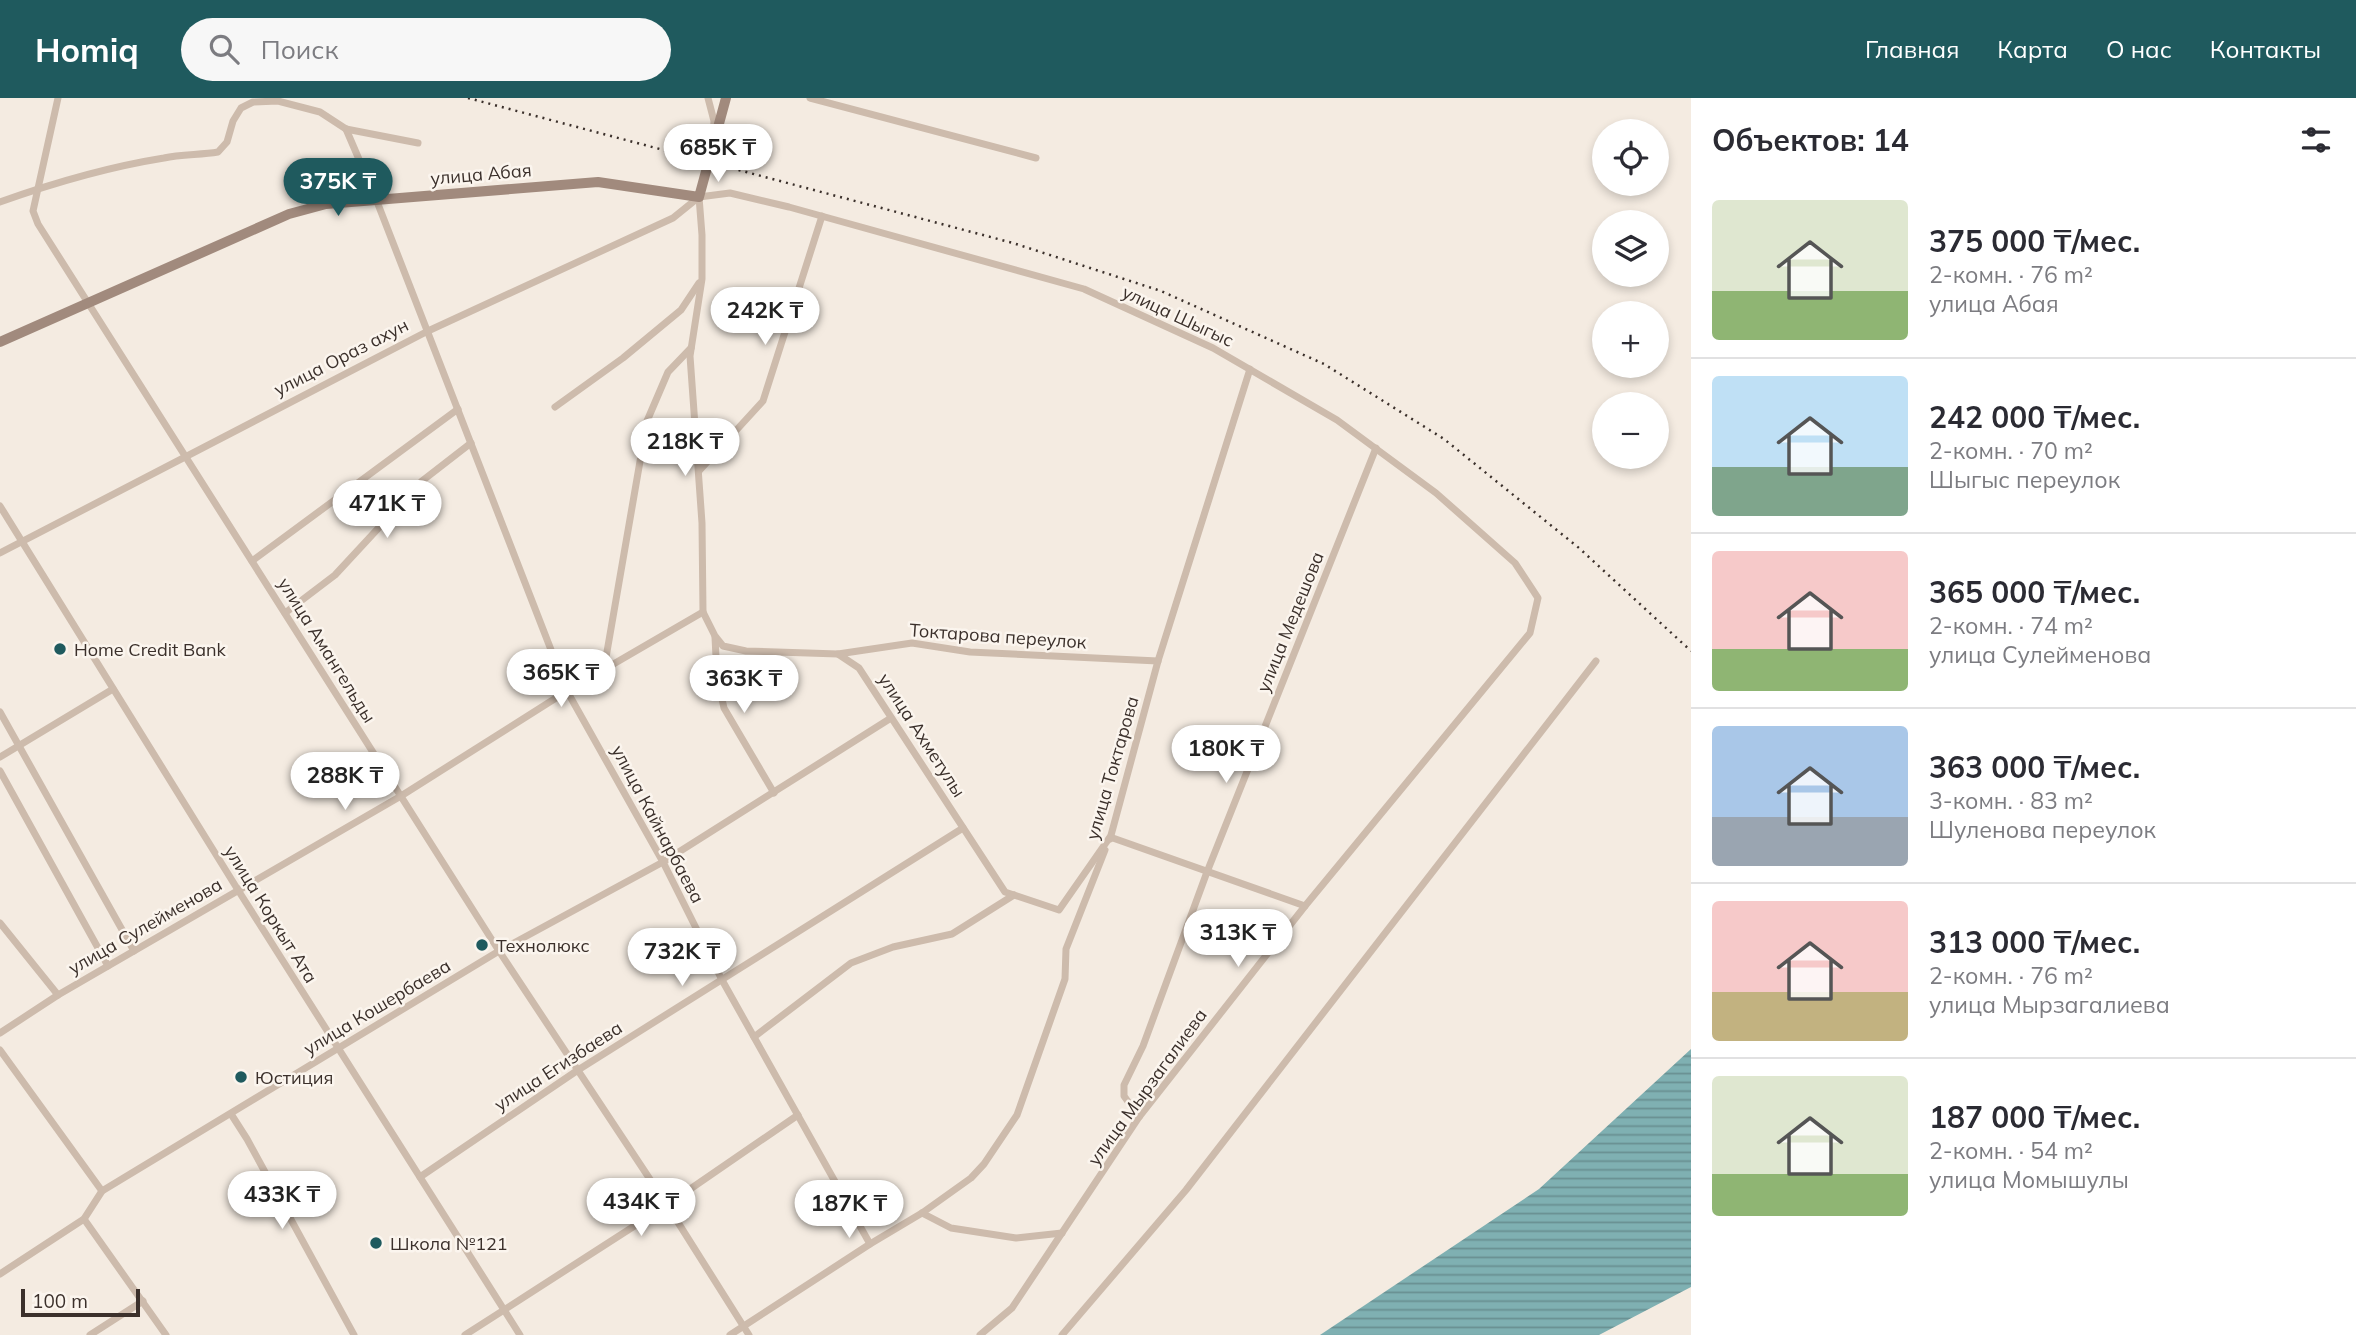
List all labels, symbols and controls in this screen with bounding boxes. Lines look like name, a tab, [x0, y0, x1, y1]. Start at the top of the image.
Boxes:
search box	[181, 18, 671, 81]
text: Homiq	[35, 29, 139, 70]
icon: search	[205, 30, 243, 68]
text: Поиск	[261, 33, 338, 66]
text: Главная	[1865, 34, 1959, 64]
text: Карта	[1997, 34, 2068, 64]
text: О нас	[2106, 34, 2172, 64]
text: Контакты	[2210, 34, 2321, 64]
map controls	[1592, 119, 1669, 469]
button: locate	[1592, 119, 1669, 196]
text: Объектов: 14	[1712, 121, 1909, 159]
icon: filters	[2297, 121, 2335, 159]
pin: 685K ₸	[661, 125, 775, 184]
text: 685K ₸	[680, 132, 756, 161]
pin: 375K ₸	[281, 158, 395, 218]
street label: улица Абая	[430, 158, 532, 190]
text: 375K ₸	[300, 166, 376, 195]
button: layers	[1592, 210, 1669, 287]
text: 375 000 ₸/мес.	[1929, 222, 2140, 260]
icon: home	[1768, 228, 1852, 312]
text: 2-комн. · 76 m²	[1929, 260, 2093, 289]
street label: улица Шыгыс	[1119, 280, 1237, 352]
pin: 242K ₸	[708, 288, 822, 347]
text: улица Абая	[1929, 289, 2059, 318]
text: 242K ₸	[727, 295, 803, 324]
button: +	[1592, 301, 1669, 378]
street label: улица Ораз ахун	[270, 313, 412, 401]
button: −	[1592, 392, 1669, 469]
text: 242 000 ₸/мес.	[1929, 398, 2140, 436]
icon: home	[1768, 404, 1852, 488]
pin: 218K ₸	[628, 418, 742, 478]
text: 218K ₸	[647, 426, 723, 455]
text: 2-комн. · 70 m²	[1929, 436, 2093, 465]
text: Шыгыс переулок	[1929, 465, 2120, 494]
pin: 471K ₸	[330, 480, 444, 540]
text: 471K ₸	[349, 488, 425, 517]
street label: улица Медешова	[1251, 548, 1329, 696]
street label: улица Амангельды	[273, 573, 381, 727]
text: 365 000 ₸/мес.	[1929, 573, 2140, 611]
icon: home	[1768, 579, 1852, 663]
text: 2-комн. · 74 m²	[1929, 611, 2093, 640]
street label: Токтарова переулок	[909, 618, 1088, 654]
place label: Home Credit Bank	[74, 638, 227, 661]
text: улица Сулейменова	[1929, 640, 2151, 669]
marker: Home Credit Bank	[52, 641, 68, 657]
pin: 365K ₸	[504, 650, 618, 709]
pin: 363K ₸	[687, 656, 801, 715]
text: 365K ₸	[523, 657, 599, 686]
text: 363K ₸	[706, 663, 782, 692]
street label: улица Ахметулы	[873, 669, 971, 801]
street label: улица Токтарова	[1080, 693, 1144, 843]
pin: 180K ₸	[1169, 726, 1283, 785]
text: 180K ₸	[1188, 733, 1264, 762]
street label: улица Кайнарбаева	[607, 741, 709, 907]
text: 363 000 ₸/мес.	[1929, 748, 2140, 786]
pin: 288K ₸	[288, 752, 402, 812]
icon: home	[1768, 754, 1852, 838]
text: 288K ₸	[307, 760, 383, 789]
text: 3-комн. · 83 m²	[1929, 786, 2093, 815]
text: Шуленова переулок	[1929, 815, 2156, 844]
street label: улица Коркыт Ата	[219, 841, 323, 987]
street label: улица Сулейменова	[64, 873, 226, 979]
pin: 313K ₸	[1181, 910, 1295, 969]
text: 313K ₸	[1200, 917, 1276, 946]
text: 313 000 ₸/мес.	[1929, 923, 2140, 961]
pin: 732K ₸	[625, 928, 739, 988]
icon: home	[1768, 929, 1852, 1013]
place label: Технолюкс	[496, 934, 590, 957]
text: 732K ₸	[644, 936, 720, 965]
marker: Технолюкс	[474, 937, 490, 953]
street label: улица Кошербаева	[299, 954, 455, 1060]
text: 2-комн. · 76 m²	[1929, 961, 2093, 990]
text: улица Мырзагалиева	[1929, 990, 2170, 1019]
street label: улица Мырзагалиева	[1082, 1004, 1212, 1170]
street label: улица Егизбаева	[490, 1016, 626, 1116]
place label: Юстиция	[255, 1066, 333, 1089]
marker: Юстиция	[233, 1069, 249, 1085]
text: 187 000 ₸/мес.	[1929, 1098, 2140, 1136]
icon: home	[1768, 1104, 1852, 1188]
text: 2-комн. · 54 m²	[1929, 1136, 2093, 1165]
text: улица Момышулы	[1929, 1165, 2129, 1194]
pin: 433K ₸	[225, 1172, 339, 1231]
pin: 434K ₸	[584, 1178, 698, 1238]
text: 433K ₸	[244, 1179, 320, 1208]
pin: 187K ₸	[792, 1180, 906, 1240]
text: 434K ₸	[603, 1186, 679, 1215]
text: 187K ₸	[811, 1188, 887, 1217]
place label: Школа №121	[390, 1232, 508, 1255]
marker: Школа №121	[368, 1235, 384, 1251]
scale bar	[21, 1286, 140, 1318]
text: 100 m	[32, 1289, 88, 1313]

